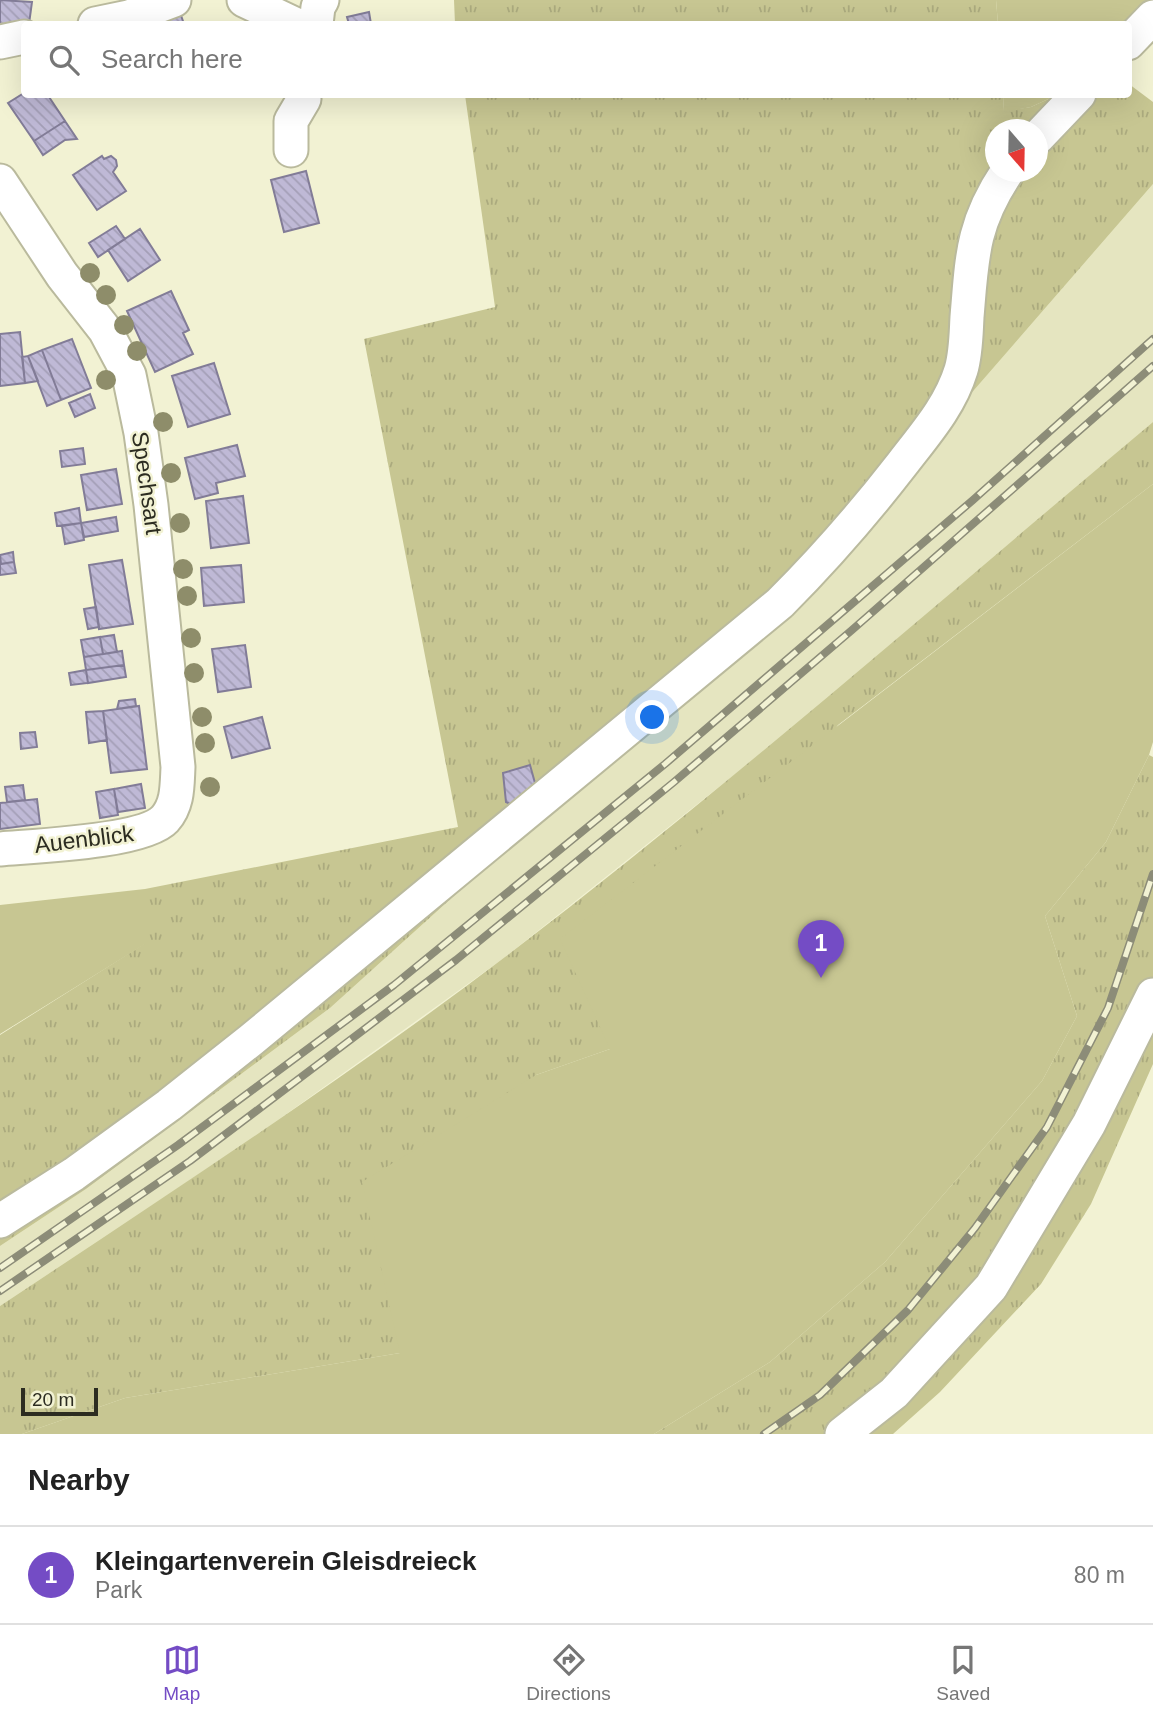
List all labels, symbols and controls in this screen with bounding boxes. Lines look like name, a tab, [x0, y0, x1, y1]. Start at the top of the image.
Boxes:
search box	[21, 21, 1132, 98]
icon: search	[45, 41, 83, 79]
text: Search here	[101, 44, 243, 74]
north arrow	[985, 119, 1048, 182]
street label: Spechsart	[127, 430, 167, 537]
your location	[635, 700, 669, 734]
street label: Auenblick	[33, 820, 136, 858]
pin: 1	[798, 920, 844, 978]
scale bar	[21, 1385, 98, 1417]
text: 20 m	[32, 1389, 74, 1410]
text: Nearby	[28, 1463, 130, 1496]
text: Kleingartenverein Gleisdreieck	[95, 1546, 477, 1576]
text: 1	[45, 1562, 57, 1588]
text: 80 m	[1074, 1562, 1125, 1588]
text: Park	[95, 1577, 142, 1603]
tab: Map	[163, 1641, 201, 1705]
tab: Directions	[526, 1641, 611, 1705]
tab: Saved	[936, 1641, 990, 1705]

